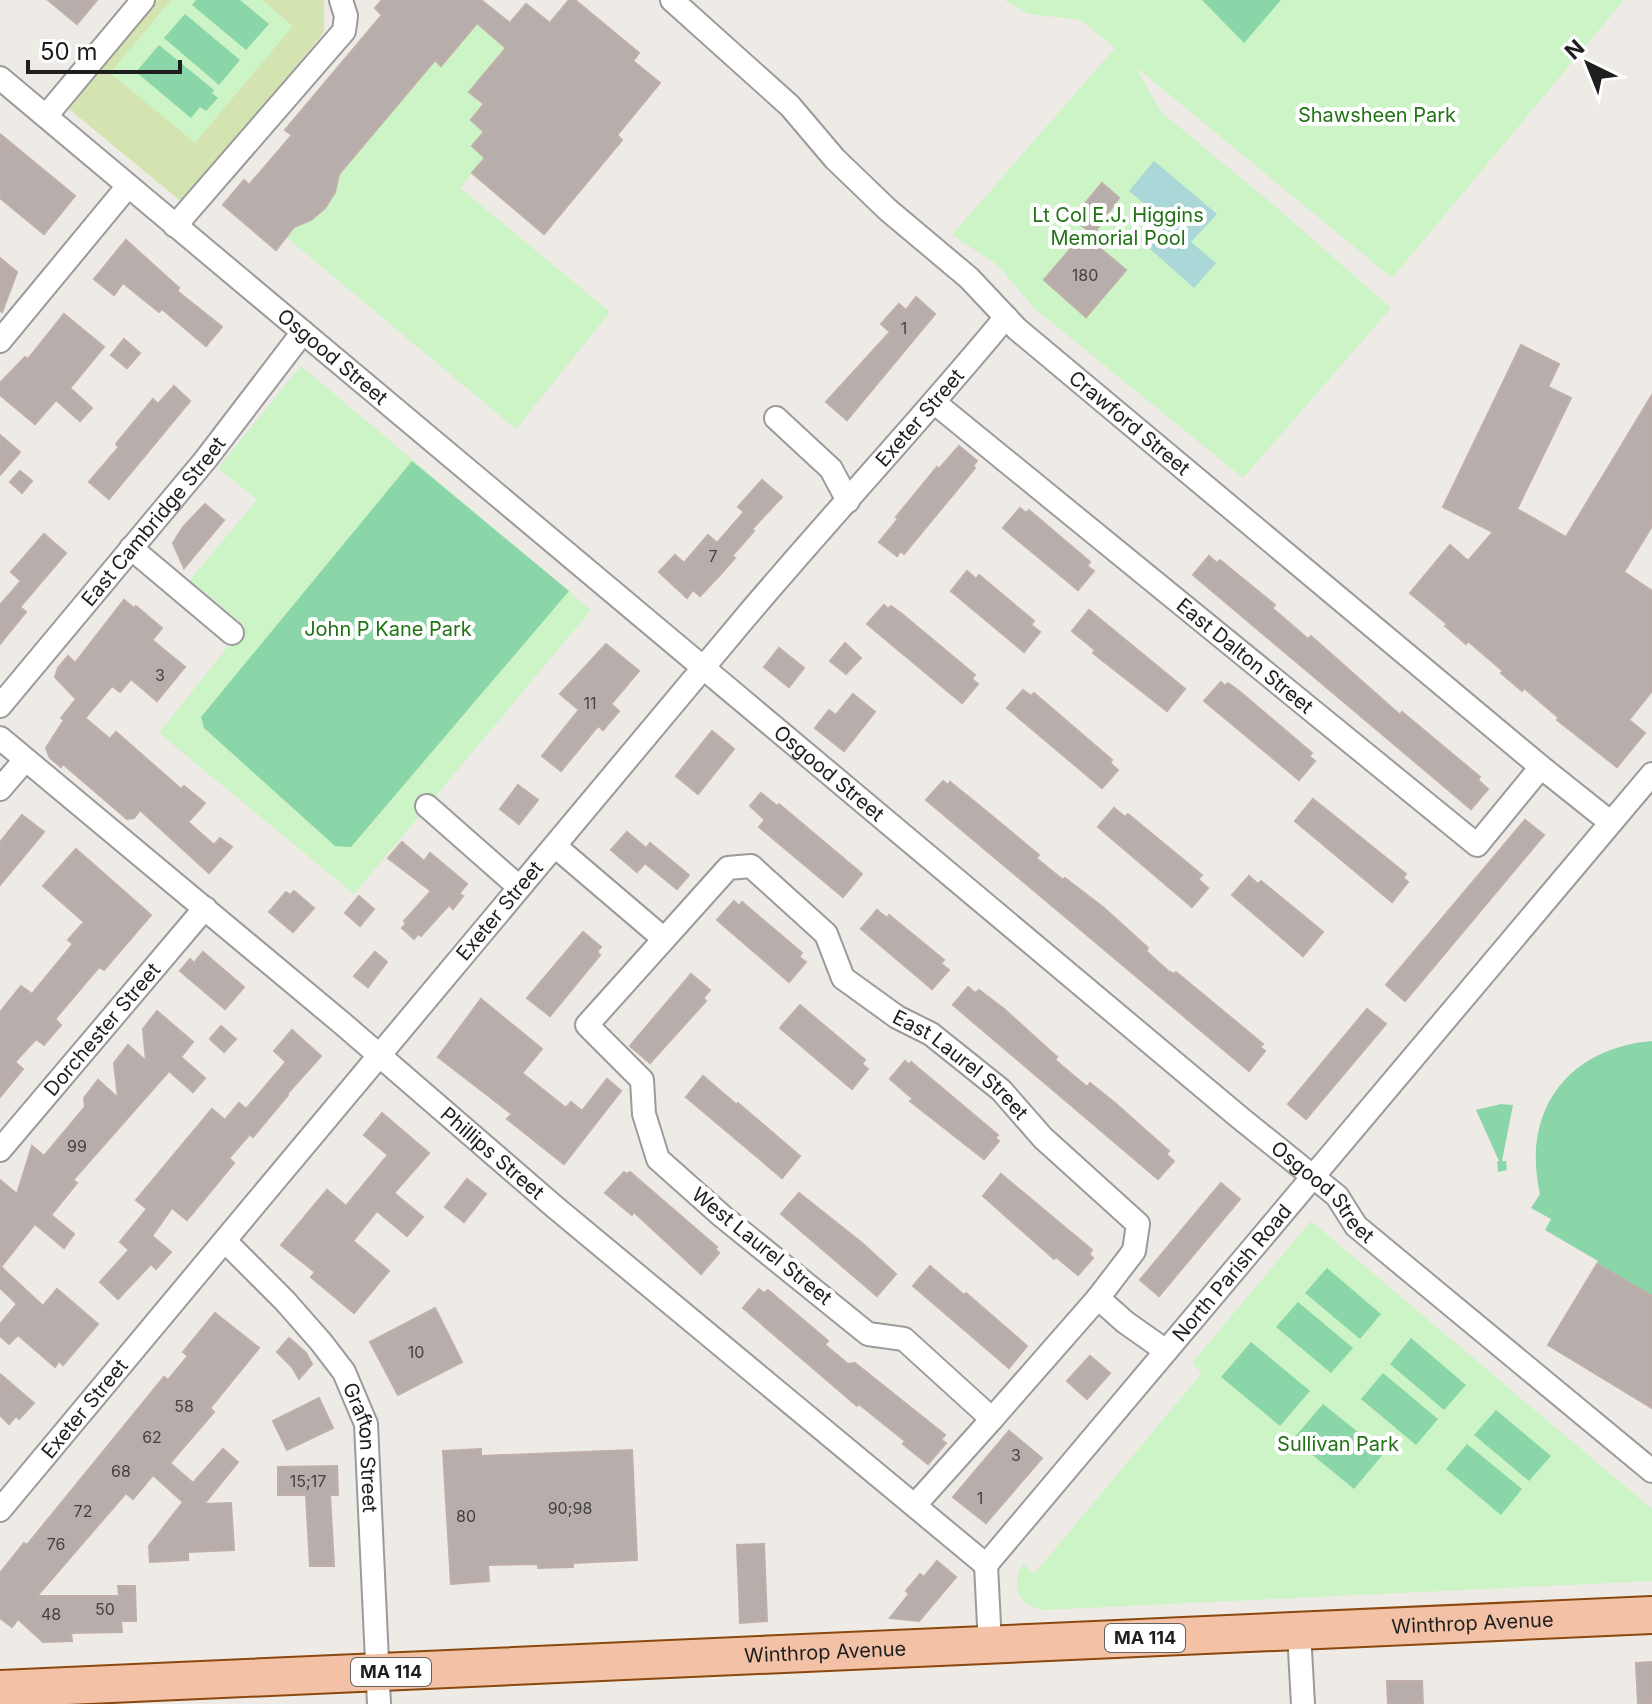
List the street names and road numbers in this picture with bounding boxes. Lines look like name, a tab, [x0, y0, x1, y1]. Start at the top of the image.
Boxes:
street label: Osgood Street	[273, 304, 393, 410]
street label: Exeter Street	[871, 364, 969, 472]
street label: Crawford Street	[1064, 366, 1195, 481]
street label: East Cambridge Street	[76, 432, 231, 611]
street label: East Dalton Street	[1172, 593, 1318, 719]
street label: Osgood Street	[769, 720, 889, 827]
street label: Exeter Street	[451, 856, 548, 965]
street label: Dorchester Street	[39, 958, 165, 1101]
street label: East Laurel Street	[889, 1005, 1034, 1125]
street label: Phillips Street	[436, 1102, 549, 1205]
street label: Osgood Street	[1266, 1136, 1379, 1248]
street label: West Laurel Street	[687, 1182, 837, 1310]
street label: North Parish Road	[1167, 1199, 1297, 1346]
street label: Exeter Street	[36, 1354, 133, 1463]
street label: Grafton Street	[338, 1379, 382, 1514]
street label: Winthrop Avenue	[1391, 1607, 1554, 1639]
road number: MA 114	[1105, 1624, 1185, 1652]
street label: Winthrop Avenue	[744, 1636, 907, 1668]
road number: MA 114	[351, 1658, 431, 1686]

